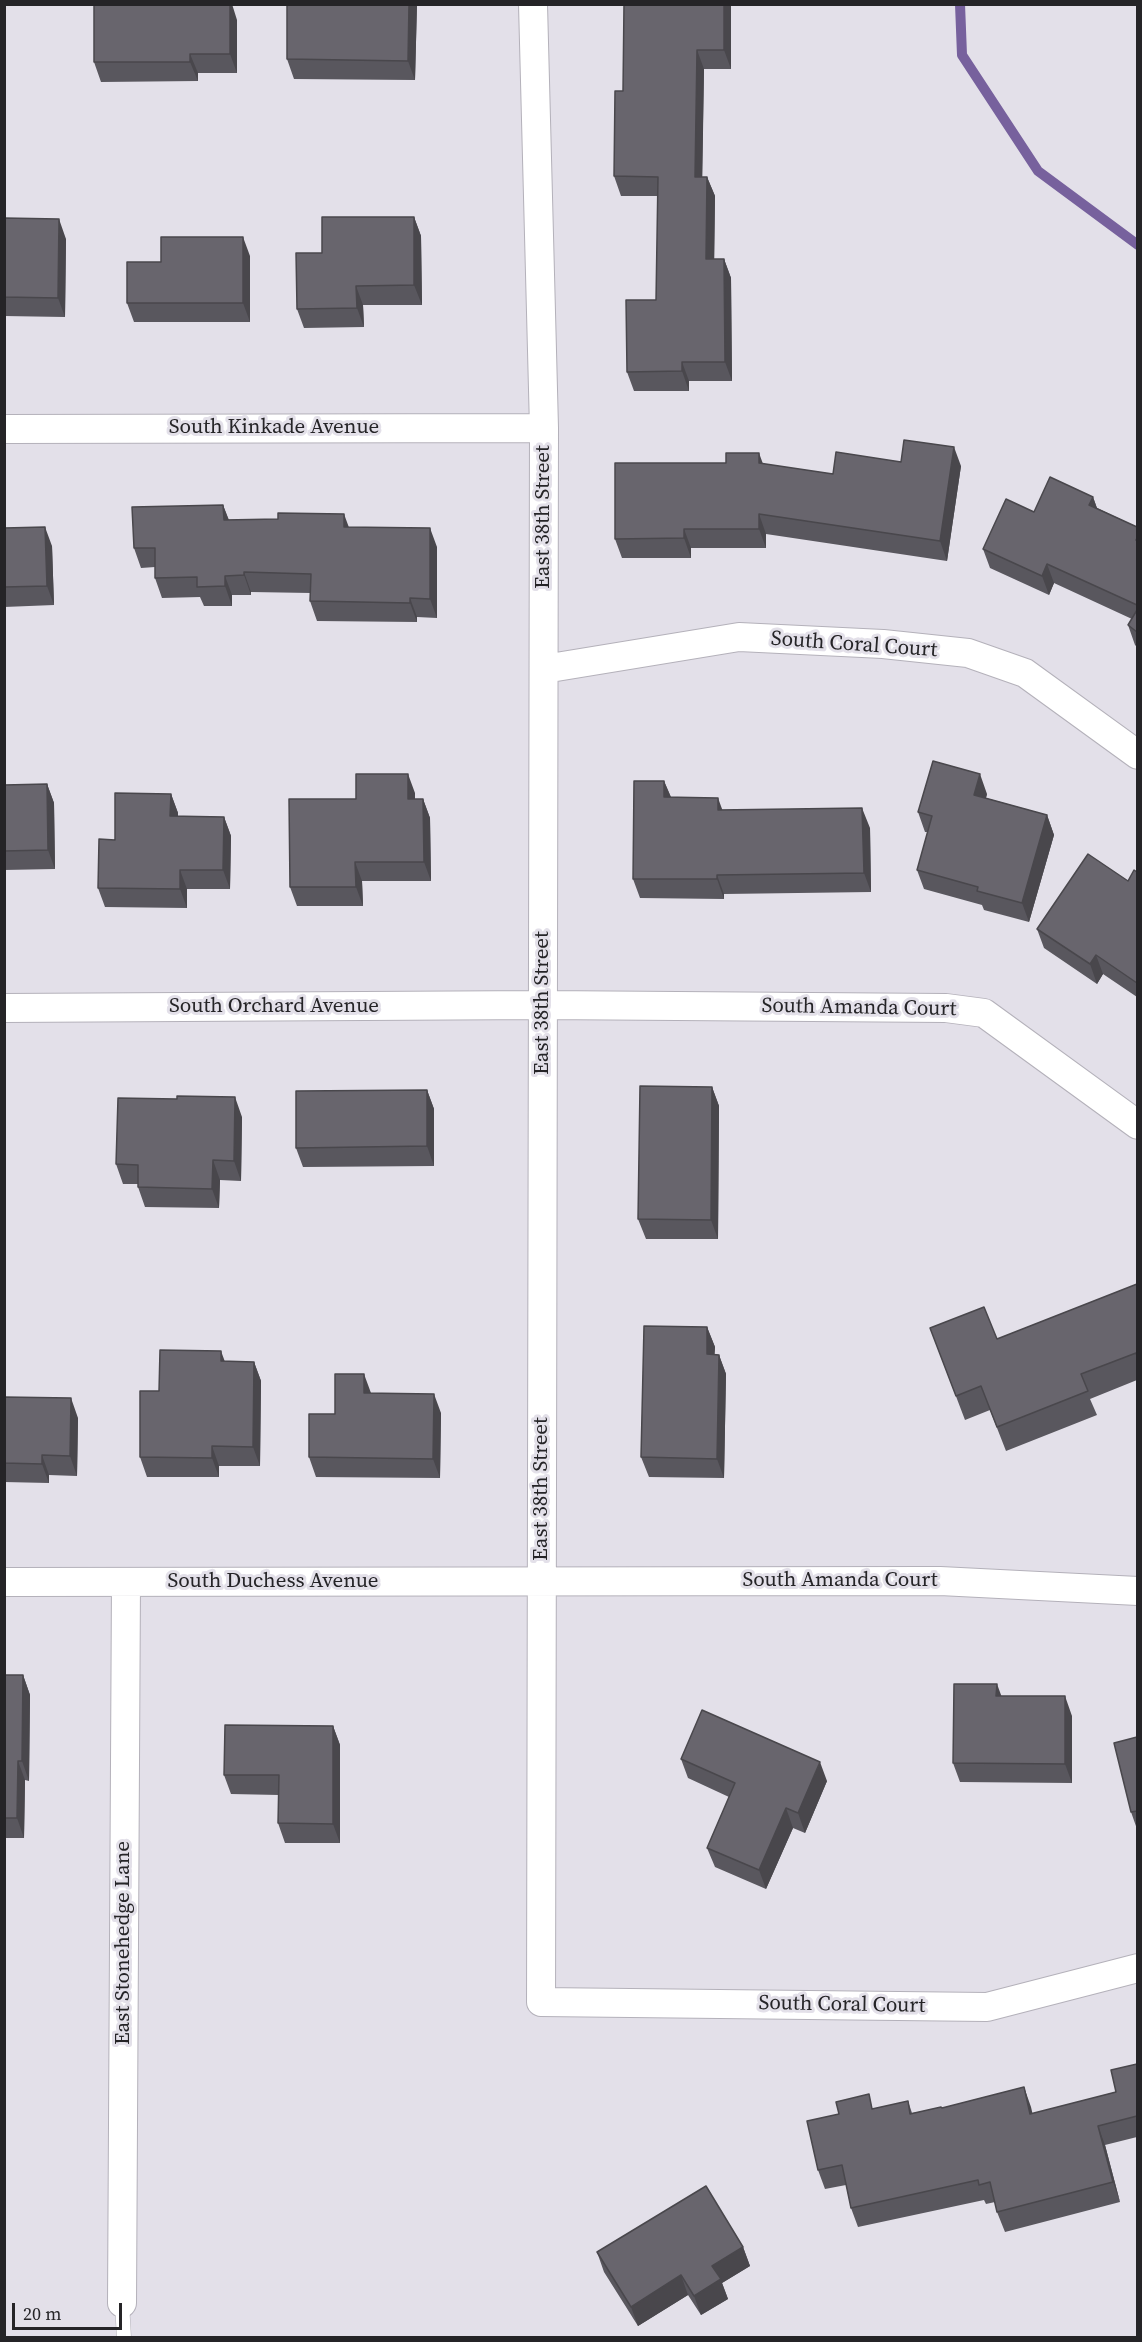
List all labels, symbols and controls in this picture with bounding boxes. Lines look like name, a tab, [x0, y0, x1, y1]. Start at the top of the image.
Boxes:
street label: South Kinkade Avenue	[169, 415, 379, 441]
street label: East 38th Street	[531, 445, 557, 589]
street label: South Coral Court	[770, 627, 938, 663]
street label: East 38th Street	[530, 931, 556, 1075]
street label: South Orchard Avenue	[169, 994, 379, 1020]
street label: South Amanda Court	[761, 994, 957, 1022]
street label: East 38th Street	[529, 1417, 555, 1561]
street label: South Amanda Court	[742, 1568, 938, 1594]
street label: South Duchess Avenue	[167, 1569, 379, 1595]
street label: East Stonehedge Lane	[111, 1841, 137, 2045]
street label: South Coral Court	[758, 1991, 926, 2019]
scale bar	[15, 2291, 124, 2329]
text: 20 m	[23, 2301, 61, 2326]

